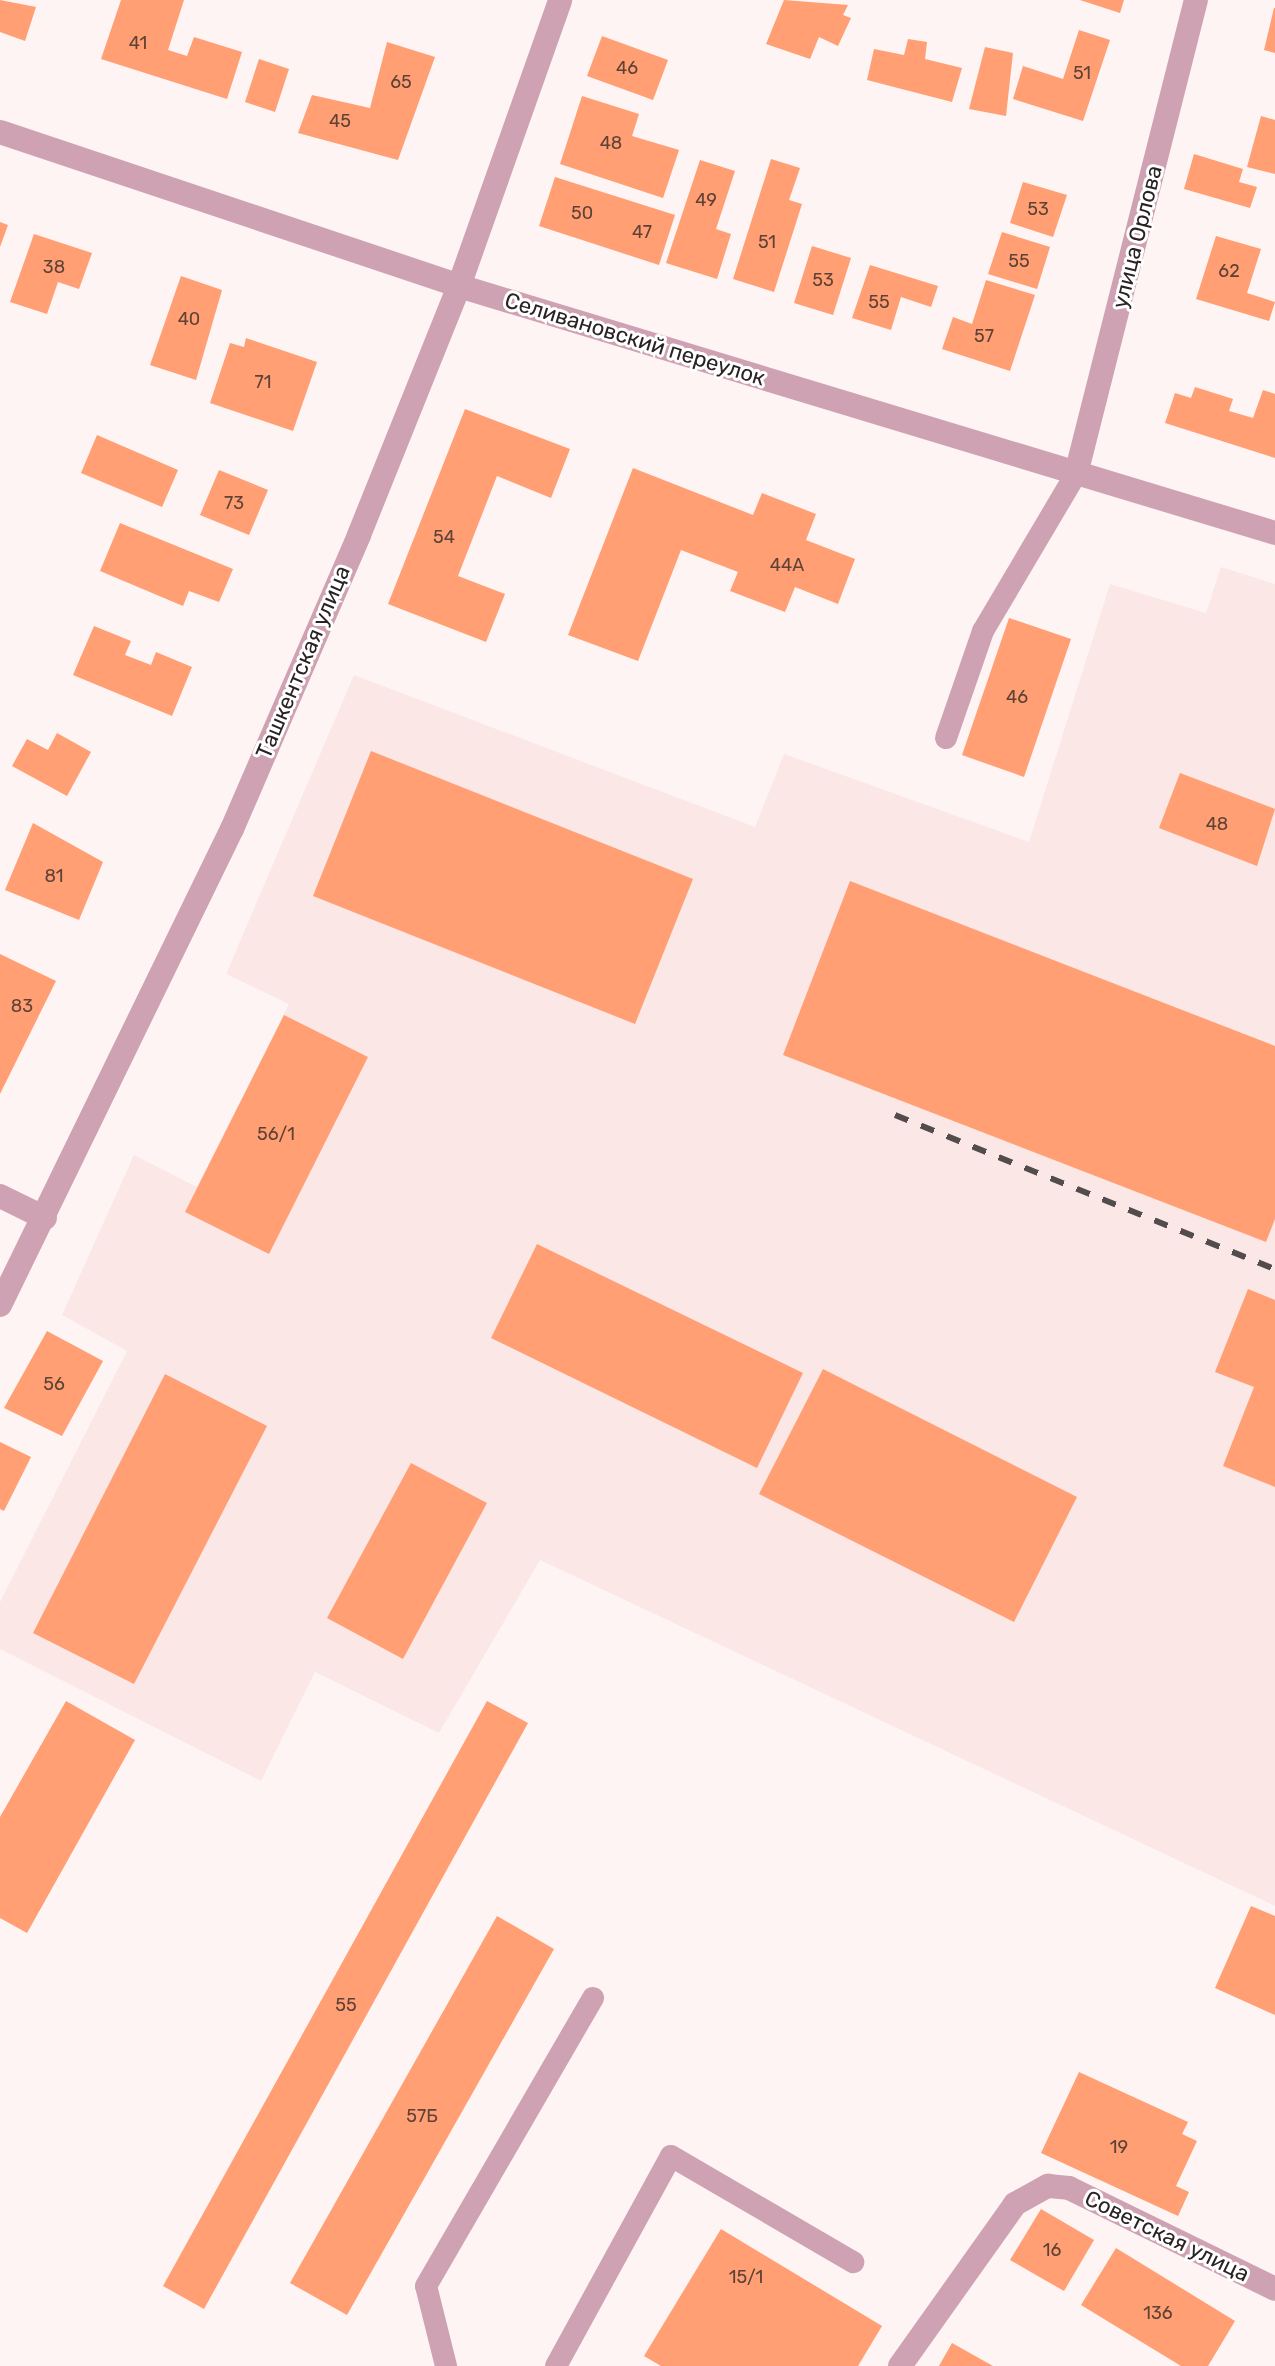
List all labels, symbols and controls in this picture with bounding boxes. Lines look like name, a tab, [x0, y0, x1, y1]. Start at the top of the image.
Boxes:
house number: 41	[129, 32, 147, 54]
house number: 46	[616, 57, 638, 79]
house number: 51	[1073, 62, 1091, 84]
house number: 65	[390, 71, 412, 93]
house number: 45	[329, 110, 351, 132]
house number: 48	[600, 132, 622, 154]
street label: улица Орлова	[1106, 163, 1168, 311]
house number: 49	[695, 189, 717, 211]
house number: 53	[1027, 198, 1049, 220]
house number: 50	[571, 202, 593, 224]
house number: 47	[632, 221, 652, 243]
house number: 51	[758, 231, 776, 253]
house number: 55	[1008, 250, 1030, 272]
house number: 38	[43, 256, 65, 278]
house number: 62	[1218, 260, 1240, 282]
house number: 53	[812, 269, 834, 291]
street label: Селивановский переулок	[502, 287, 768, 391]
house number: 55	[868, 291, 890, 313]
house number: 40	[178, 308, 200, 330]
house number: 57	[974, 325, 994, 347]
house number: 71	[255, 371, 271, 393]
house number: 73	[224, 492, 244, 514]
house number: 54	[433, 526, 455, 548]
house number: 44А	[770, 554, 804, 576]
street label: Ташкентская улица	[250, 561, 356, 763]
house number: 46	[1006, 686, 1028, 708]
house number: 48	[1206, 813, 1228, 835]
house number: 81	[44, 865, 64, 887]
house number: 83	[11, 995, 33, 1017]
house number: 56/1	[257, 1123, 295, 1145]
house number: 56	[43, 1373, 65, 1395]
house number: 55	[335, 1994, 357, 2016]
house number: 57Б	[406, 2105, 438, 2127]
house number: 19	[1110, 2136, 1128, 2158]
street label: Советская улица	[1080, 2185, 1254, 2287]
house number: 16	[1043, 2239, 1061, 2261]
house number: 15/1	[729, 2266, 763, 2288]
house number: 136	[1143, 2302, 1173, 2324]

